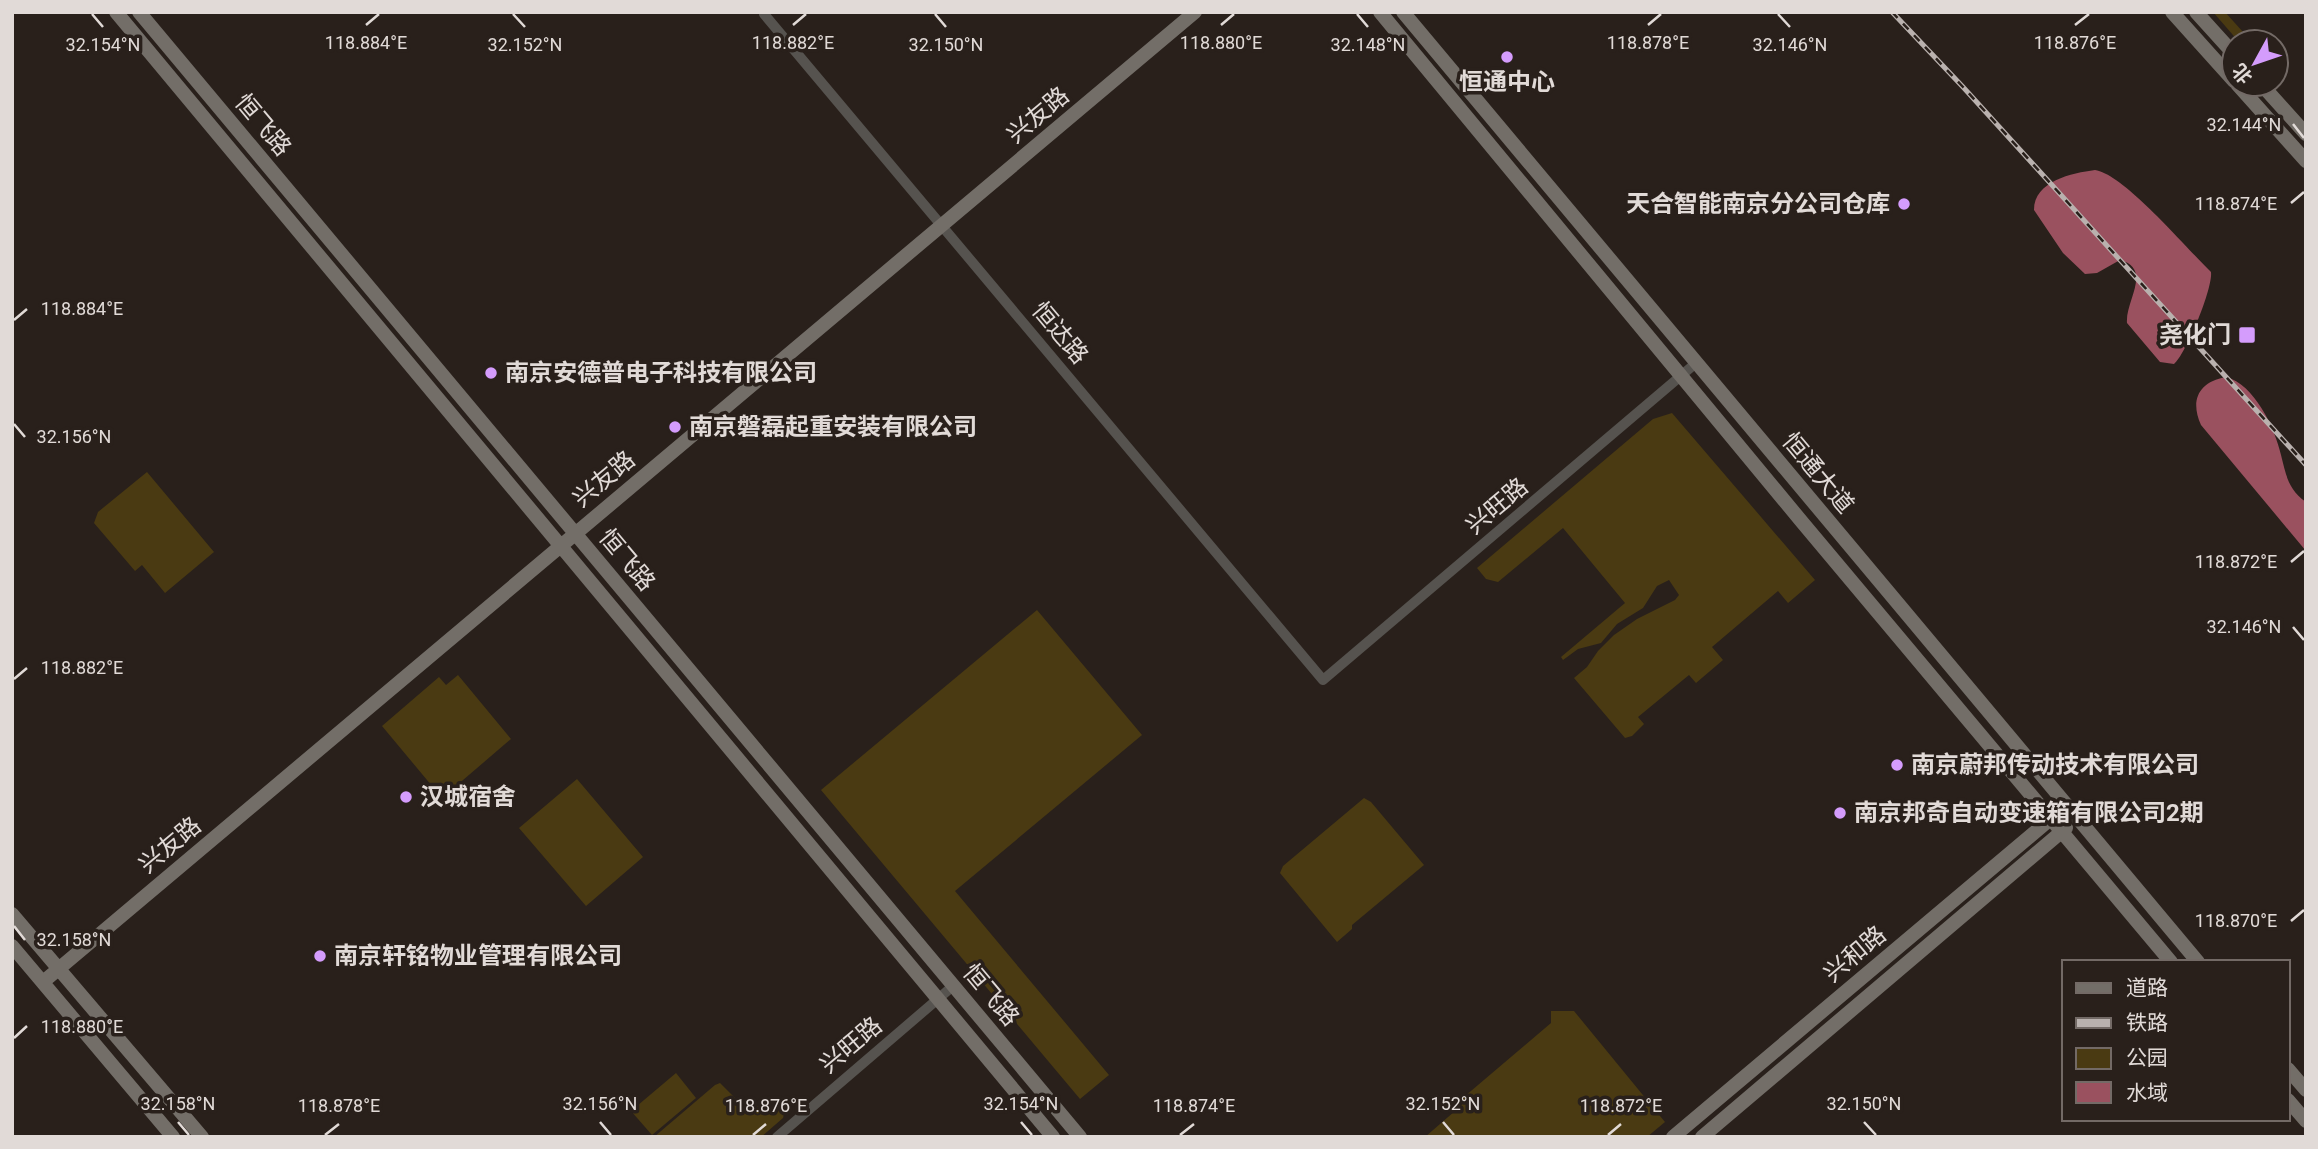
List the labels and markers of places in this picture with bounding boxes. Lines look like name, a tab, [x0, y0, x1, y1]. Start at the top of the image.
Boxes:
marker: 恒通中心	[1499, 49, 1515, 65]
place label: 恒通中心	[1459, 68, 1555, 96]
place label: 天合智能南京分公司仓库	[1626, 190, 1890, 218]
marker: 天合智能南京分公司仓库	[1896, 196, 1912, 212]
place label: 尧化门	[2159, 321, 2231, 349]
marker: 尧化门	[2237, 325, 2257, 345]
place label: 南京安德普电子科技有限公司	[505, 359, 817, 387]
marker: 南京安德普电子科技有限公司	[483, 365, 499, 381]
place label: 南京磐磊起重安装有限公司	[689, 413, 977, 441]
marker: 南京磐磊起重安装有限公司	[667, 419, 683, 435]
place label: 南京蔚邦传动技术有限公司	[1911, 751, 2199, 779]
marker: 南京蔚邦传动技术有限公司	[1889, 757, 1905, 773]
place label: 汉城宿舍	[420, 783, 516, 811]
marker: 汉城宿舍	[398, 789, 414, 805]
place label: 南京邦奇自动变速箱有限公司2期	[1854, 799, 2204, 827]
marker: 南京邦奇自动变速箱有限公司2期	[1832, 805, 1848, 821]
place label: 南京轩铭物业管理有限公司	[334, 942, 622, 970]
marker: 南京轩铭物业管理有限公司	[312, 948, 328, 964]

